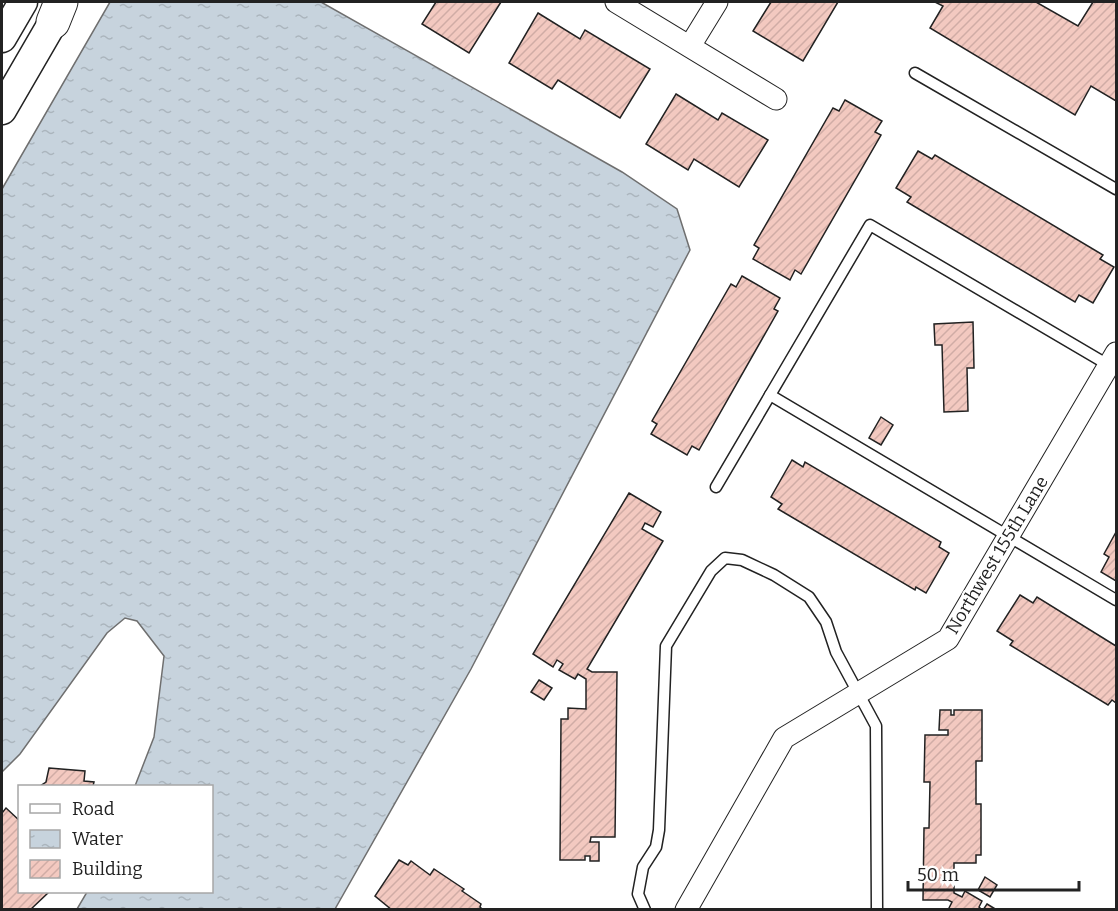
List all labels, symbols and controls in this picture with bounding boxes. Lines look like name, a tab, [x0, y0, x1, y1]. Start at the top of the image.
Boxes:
street label: Northwest 155th Lane	[941, 472, 1053, 638]
legend	[18, 785, 213, 893]
text: Road	[72, 798, 115, 820]
text: Water	[72, 828, 123, 850]
scale bar	[908, 854, 1079, 892]
text: Building	[72, 858, 143, 880]
text: 50 m	[917, 864, 959, 886]

